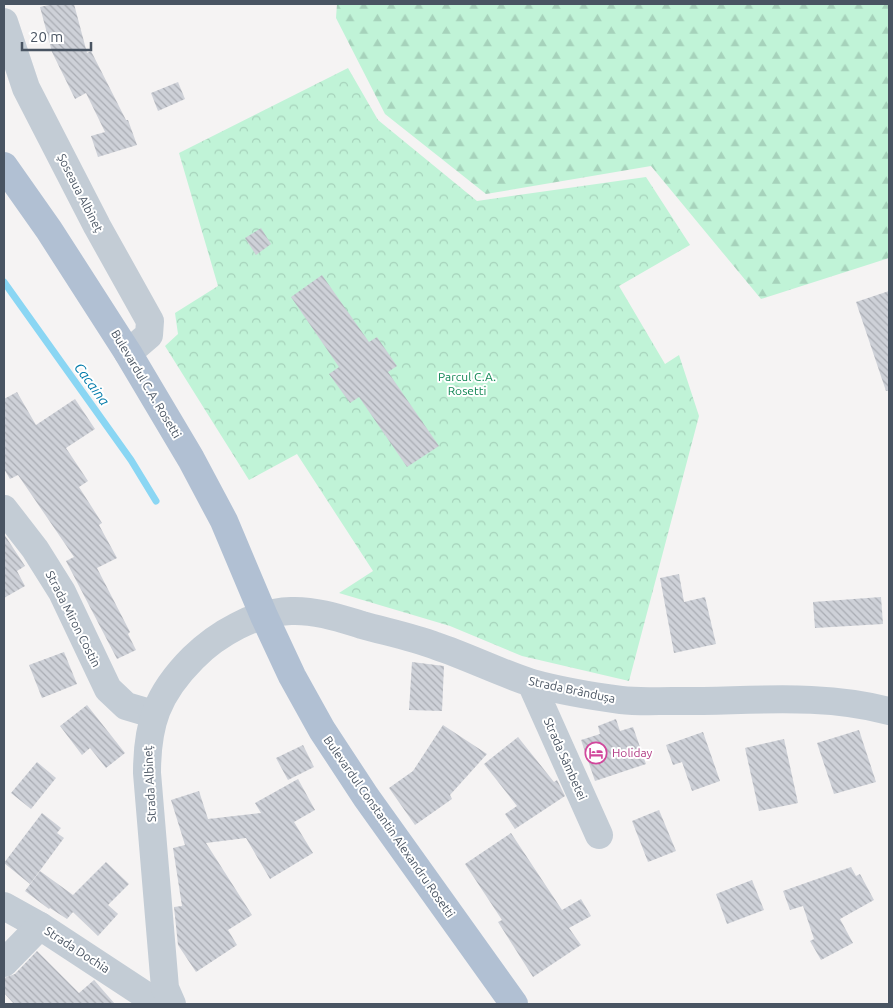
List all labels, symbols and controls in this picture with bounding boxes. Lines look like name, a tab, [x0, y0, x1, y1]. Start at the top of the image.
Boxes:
scale bar	[22, 20, 91, 52]
text: 20 m	[30, 28, 63, 45]
street label: Șoseaua Albineț	[55, 151, 106, 234]
street label: Bulevardul C.A. Rosetti	[109, 327, 184, 440]
water label: Cacaina	[71, 360, 113, 409]
park label: Parcul C.A. Rosetti	[438, 370, 496, 397]
street label: Strada Miron Costin	[44, 569, 103, 669]
street label: Strada Brândușa	[528, 674, 617, 705]
street label: Strada Sâmbetei	[542, 716, 589, 802]
street label: Bulevardul Constantin Alexandru Rosetti	[321, 734, 457, 920]
hotel icon: Holiday	[584, 741, 608, 765]
street label: Strada Albineț	[141, 745, 158, 823]
place label: Holiday	[612, 746, 653, 759]
street label: Strada Dochia	[42, 924, 112, 975]

